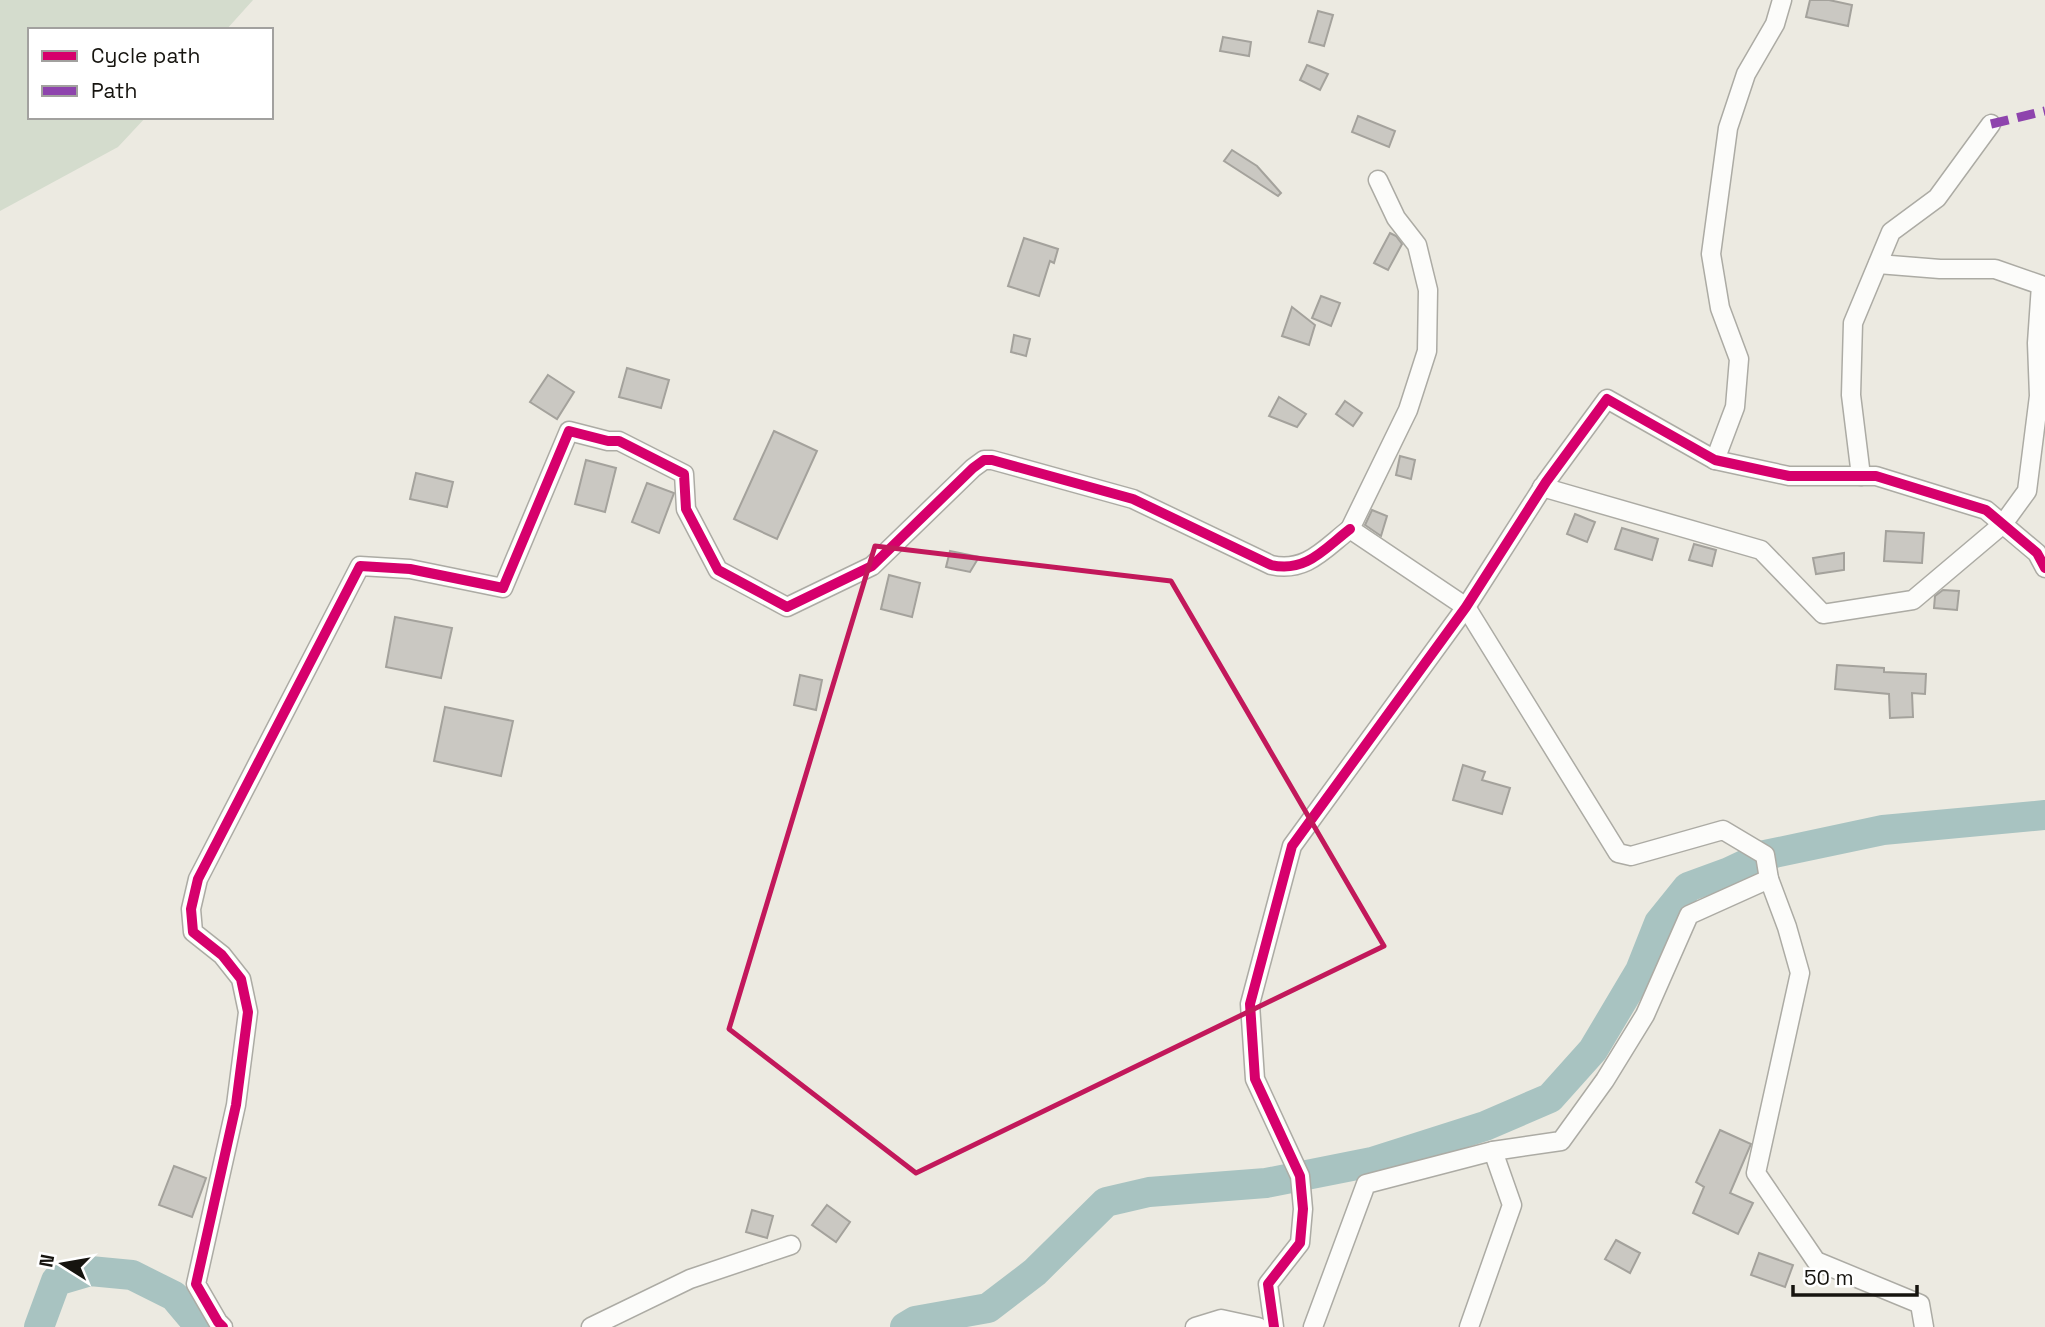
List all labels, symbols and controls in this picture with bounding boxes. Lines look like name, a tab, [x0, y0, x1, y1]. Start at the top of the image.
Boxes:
legend	[28, 28, 273, 119]
text: Cycle path	[91, 42, 200, 69]
text: Path	[91, 77, 137, 104]
north arrow	[28, 1229, 98, 1299]
text: N	[33, 1252, 60, 1269]
scale bar	[1793, 1254, 1917, 1298]
text: 50 m	[1804, 1264, 1854, 1291]

